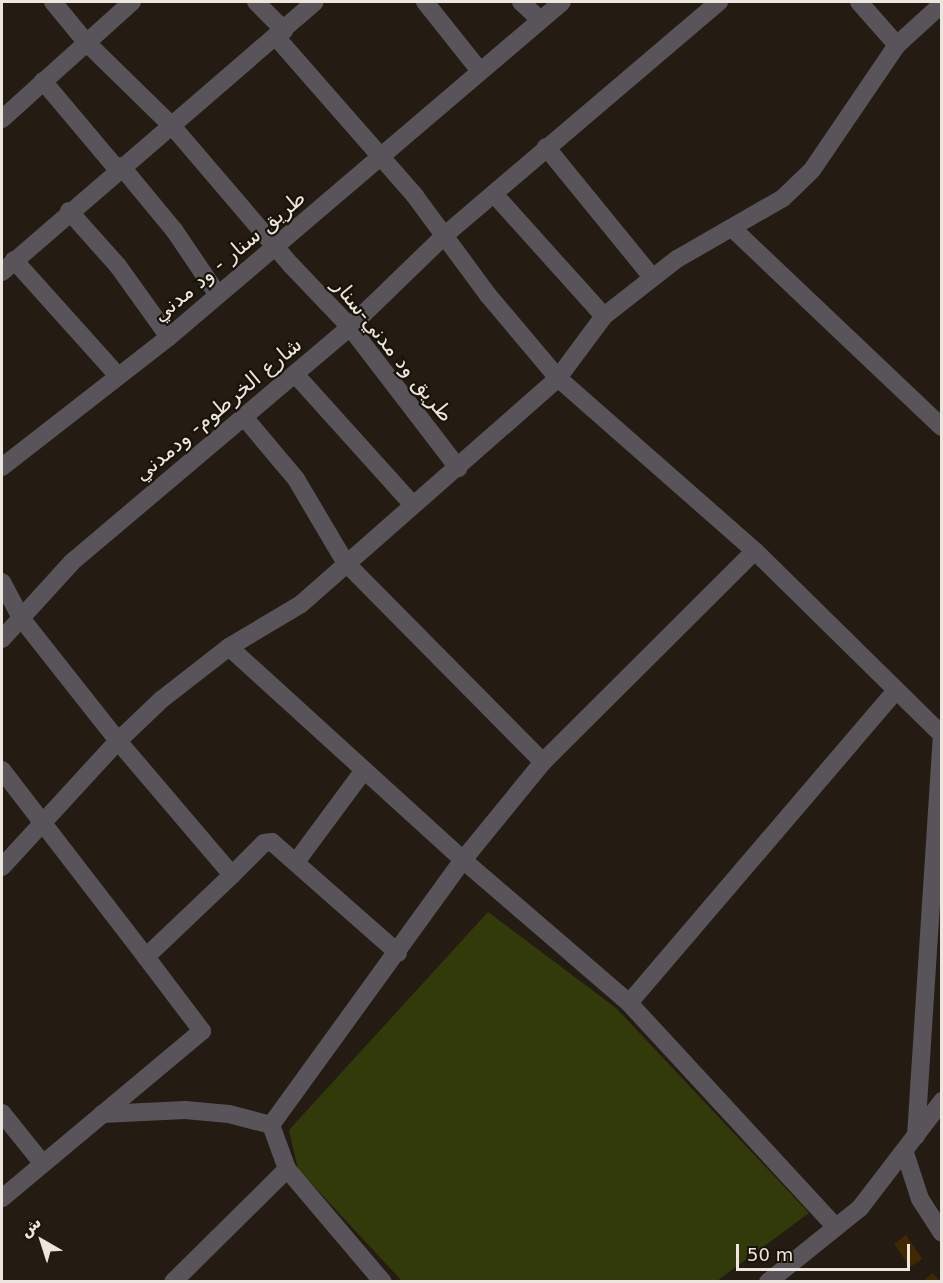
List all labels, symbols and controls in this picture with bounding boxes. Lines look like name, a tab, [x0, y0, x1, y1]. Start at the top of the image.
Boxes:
street label: طريق سنار - ود مدني	[148, 185, 310, 327]
street label: طريق ود مدني-سنار	[327, 273, 459, 427]
street label: شارع الخرطوم- ودمدني	[129, 332, 307, 486]
north arrow	[12, 1211, 72, 1271]
text: ش	[16, 1212, 45, 1241]
scale bar	[739, 1232, 913, 1270]
text: 50 m	[747, 1244, 793, 1265]

